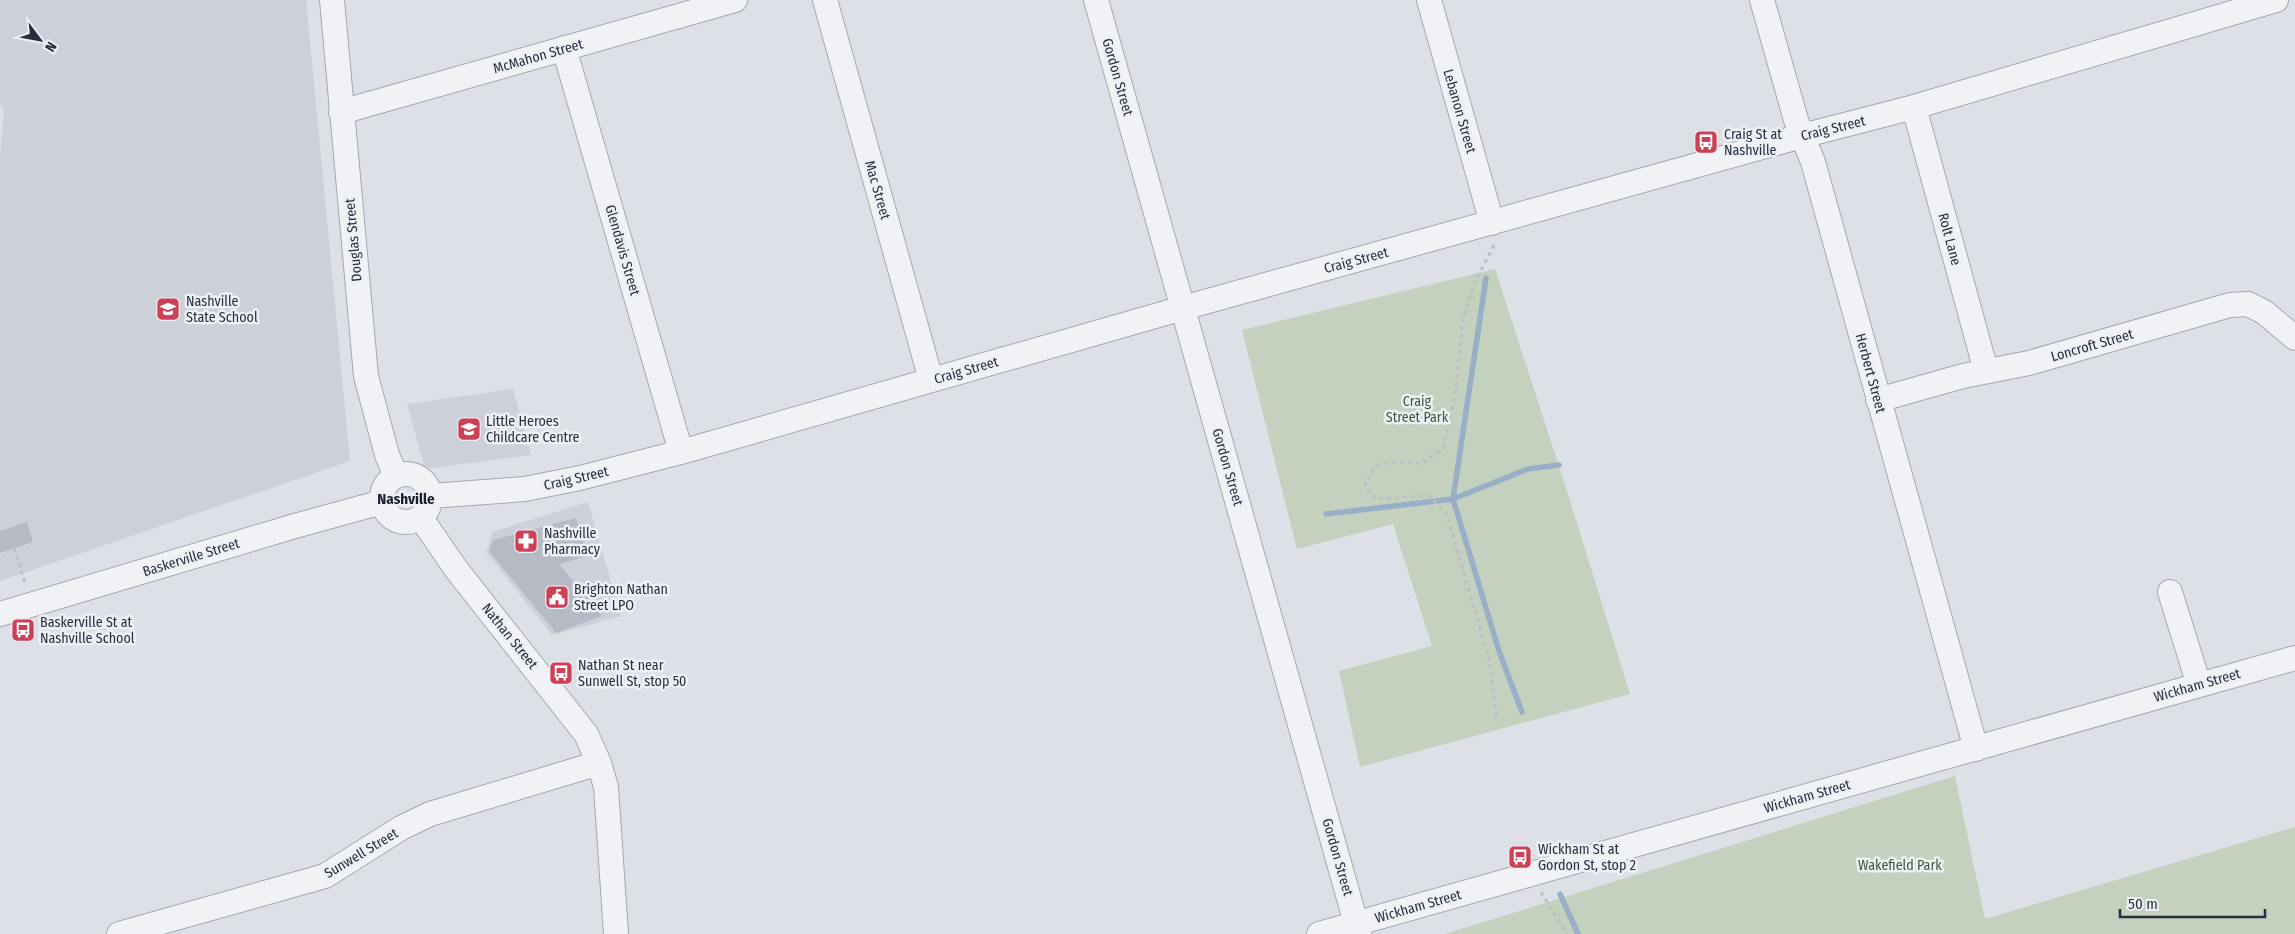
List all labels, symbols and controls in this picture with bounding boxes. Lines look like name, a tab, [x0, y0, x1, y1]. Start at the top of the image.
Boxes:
north arrow	[15, 15, 65, 65]
street label: McMahon Street	[491, 35, 585, 77]
street label: Gordon Street	[1098, 36, 1137, 118]
text: N	[41, 39, 60, 55]
street label: Lebanon Street	[1439, 67, 1480, 156]
street label: Craig Street	[1799, 112, 1868, 145]
place label: Craig St at Nashville	[1724, 126, 1782, 159]
bus stop icon: Craig St at Nashville	[1693, 129, 1719, 155]
street label: Mac Street	[861, 159, 894, 222]
street label: Douglas Street	[341, 197, 366, 282]
street label: Glendavis Street	[601, 203, 644, 298]
street label: Rolt Lane	[1934, 211, 1965, 267]
street label: Craig Street	[1322, 244, 1391, 277]
place label: Nashville State School	[186, 293, 258, 326]
school or university icon: Nashville State School	[155, 296, 181, 322]
street label: Loncroft Street	[2049, 325, 2136, 365]
street label: Herbert Street	[1852, 331, 1889, 415]
street label: Craig Street	[932, 353, 1001, 388]
park label: Craig Street Park	[1386, 393, 1449, 426]
place label: Little Heroes Childcare Centre	[486, 413, 580, 446]
school or university icon: Little Heroes Childcare Centre	[456, 416, 482, 442]
street label: Gordon Street	[1208, 426, 1247, 508]
street label: Craig Street	[542, 463, 611, 494]
district label: Nashville	[377, 490, 435, 508]
place label: Nashville Pharmacy	[544, 525, 601, 558]
pharmacy icon: Nashville Pharmacy	[513, 528, 539, 554]
street label: Baskerville Street	[141, 535, 242, 580]
place label: Brighton Nathan Street LPO	[574, 581, 668, 614]
public building icon: Brighton Nathan Street LPO	[544, 584, 570, 610]
street label: Nathan Street	[478, 600, 541, 673]
place label: Baskerville St at Nashville School	[40, 614, 135, 647]
bus stop icon: Baskerville St at Nashville School	[10, 617, 36, 643]
place label: Nathan St near Sunwell St, stop 50	[578, 657, 686, 690]
bus stop icon: Nathan St near Sunwell St, stop 50	[548, 660, 574, 686]
street label: Wickham Street	[2152, 665, 2243, 706]
street label: Wickham Street	[1762, 776, 1853, 817]
street label: Gordon Street	[1318, 816, 1357, 898]
street label: Sunwell Street	[321, 825, 401, 882]
place label: Wickham St at Gordon St, stop 2	[1538, 841, 1636, 874]
bus stop icon: Wickham St at Gordon St, stop 2	[1507, 844, 1533, 870]
park label: Wakefield Park	[1858, 857, 1942, 874]
street label: Wickham Street	[1373, 886, 1464, 927]
scale bar	[2120, 886, 2265, 918]
text: 50 m	[2128, 895, 2158, 913]

